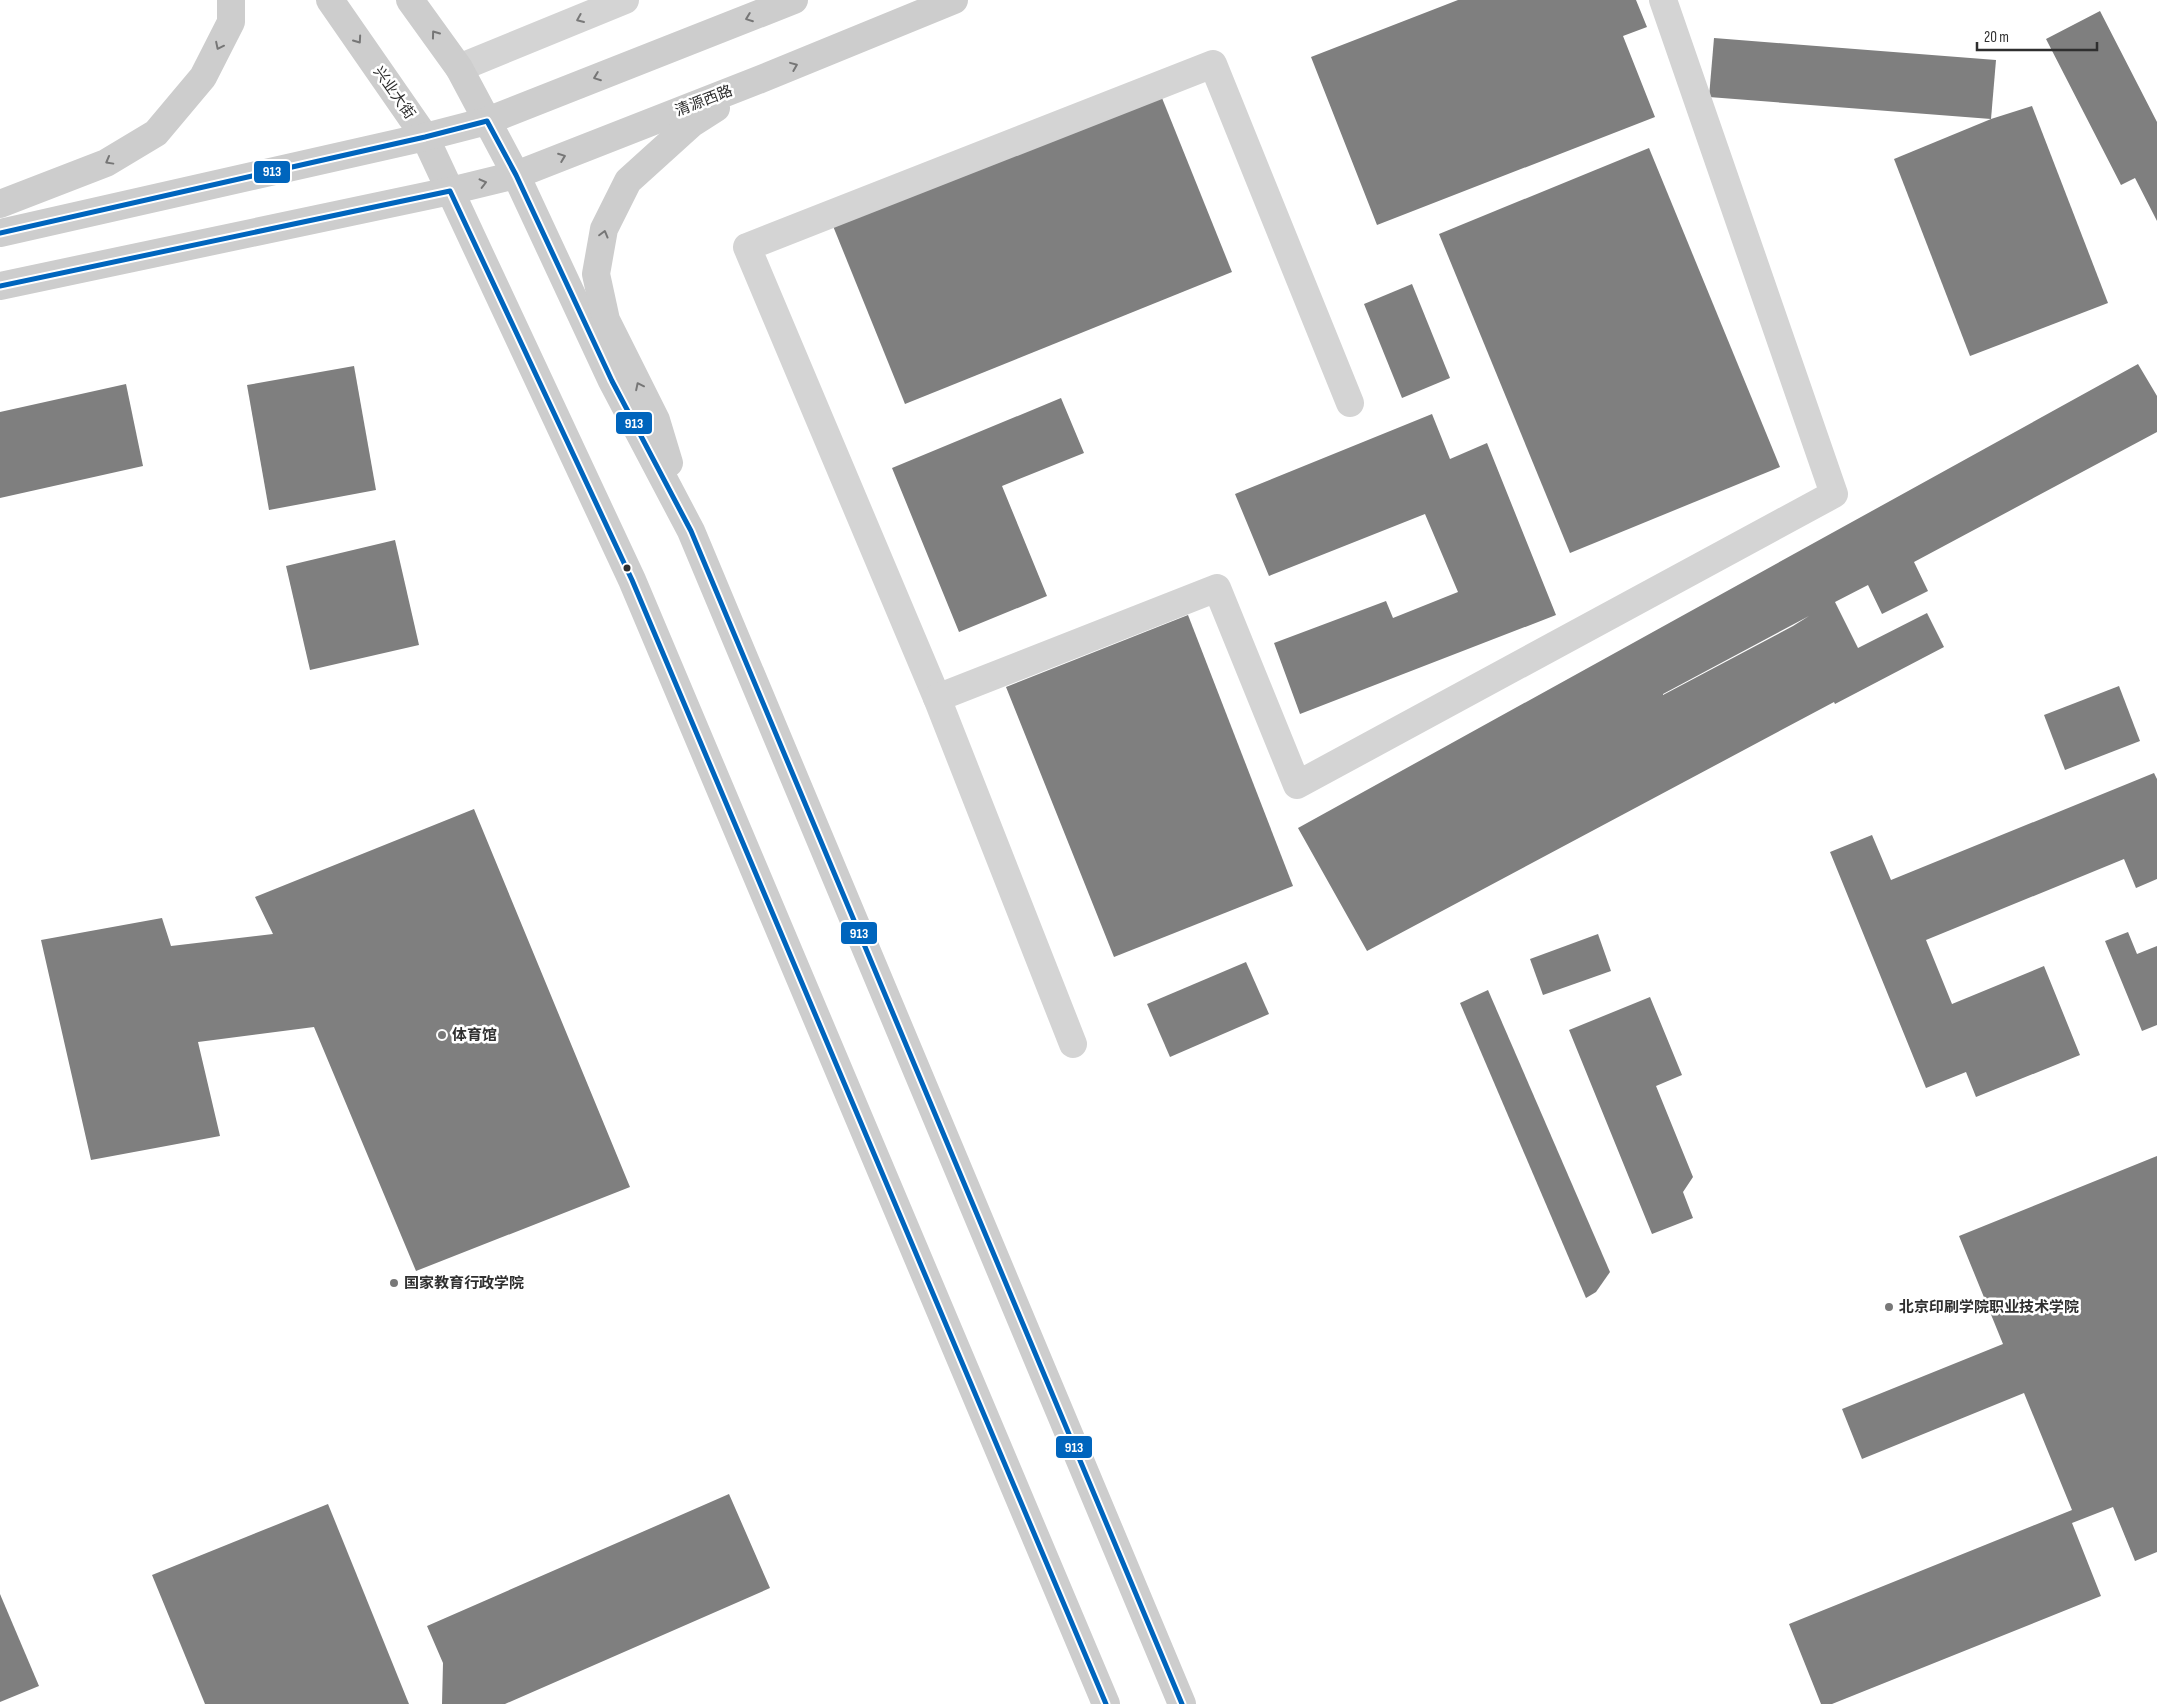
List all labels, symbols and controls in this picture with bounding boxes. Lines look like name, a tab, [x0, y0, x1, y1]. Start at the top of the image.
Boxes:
one-way arrow	[745, 12, 753, 22]
one-way arrow	[577, 13, 585, 23]
scale bar	[1977, 20, 2097, 52]
text: 20 m	[1984, 28, 2009, 47]
one-way arrow	[432, 30, 441, 40]
one-way arrow	[352, 34, 361, 44]
one-way arrow	[215, 41, 225, 50]
one-way arrow	[789, 61, 798, 72]
street label: 兴业大街	[369, 63, 419, 123]
one-way arrow	[593, 71, 602, 81]
street label: 清源西路	[673, 81, 735, 121]
one-way arrow	[557, 153, 565, 163]
one-way arrow	[106, 155, 115, 165]
line badge: 913	[253, 160, 291, 184]
text: 913	[263, 163, 281, 180]
one-way arrow	[478, 178, 487, 189]
one-way arrow	[598, 229, 609, 238]
one-way arrow	[635, 383, 645, 392]
line badge: 913	[615, 411, 653, 435]
text: 913	[625, 415, 643, 432]
unlabelled marker	[622, 563, 632, 573]
line badge: 913	[840, 921, 878, 945]
text: 913	[850, 925, 868, 942]
place label: 体育馆	[452, 1026, 497, 1045]
marker: 体育馆	[436, 1029, 448, 1041]
place label: 国家教育行政学院	[404, 1274, 524, 1293]
marker: 国家教育行政学院	[388, 1277, 400, 1289]
place label: 北京印刷学院职业技术学院	[1899, 1298, 2079, 1317]
marker: 北京印刷学院职业技术学院	[1883, 1301, 1895, 1313]
line badge: 913	[1055, 1435, 1093, 1459]
text: 913	[1065, 1439, 1083, 1456]

